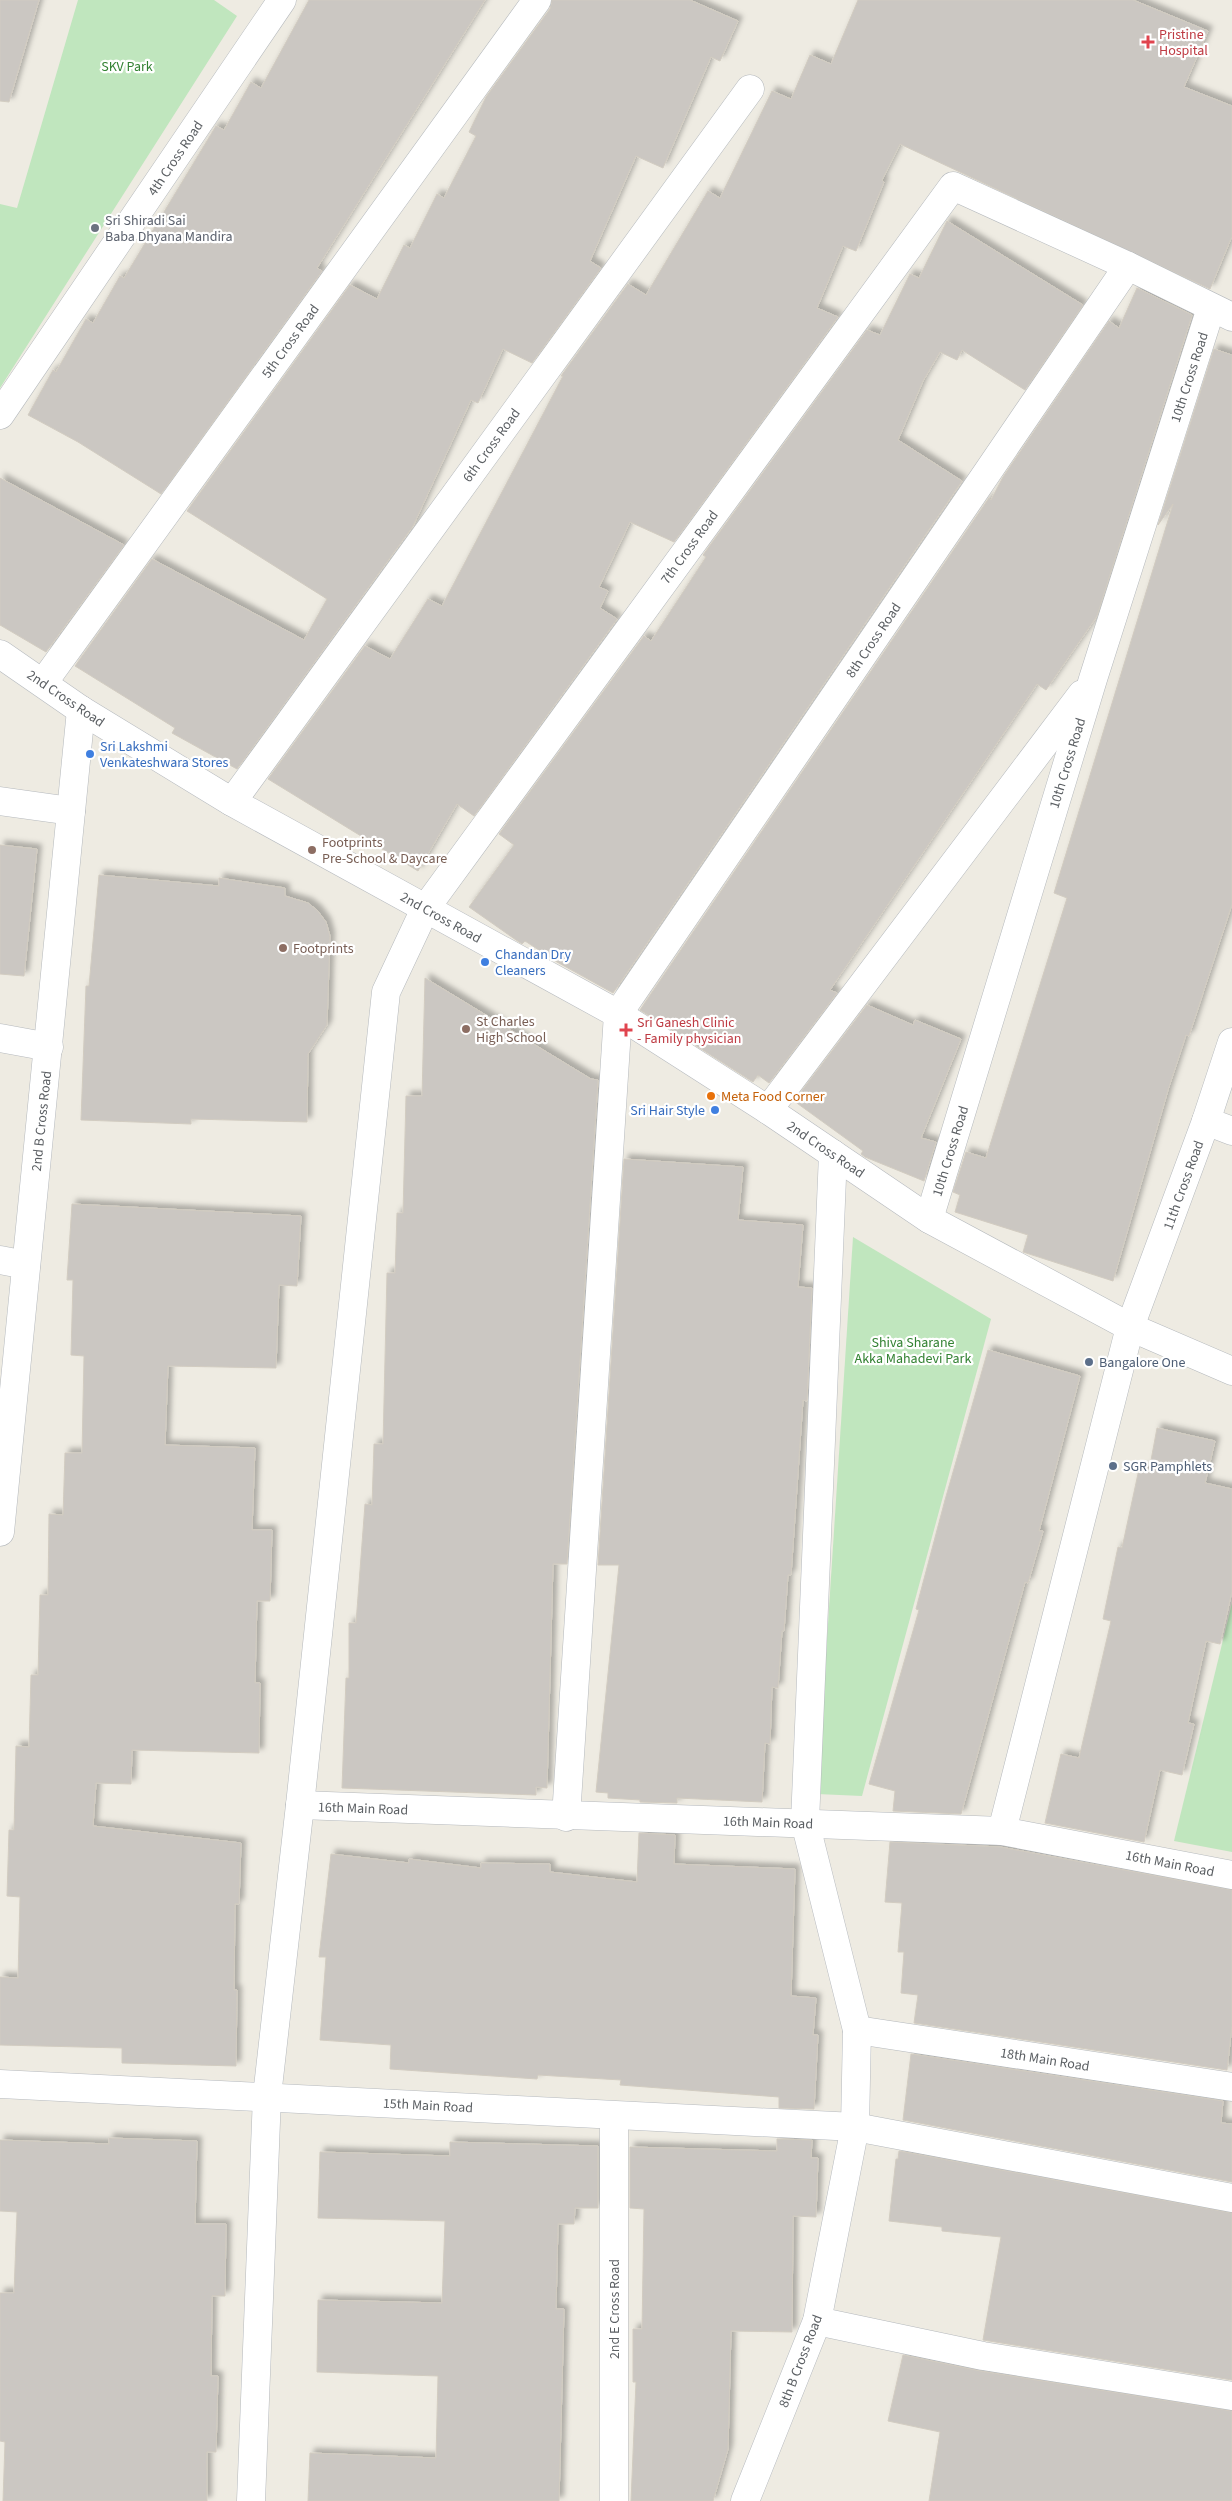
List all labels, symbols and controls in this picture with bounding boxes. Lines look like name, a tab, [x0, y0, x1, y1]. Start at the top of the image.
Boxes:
place label: Pristine Hospital	[1159, 25, 1208, 61]
marker: Pristine Hospital	[1141, 35, 1155, 49]
park label: SKV Park	[101, 57, 153, 77]
street label: 4th Cross Road	[143, 117, 208, 200]
place label: Sri Shiradi Sai Baba Dhyana Mandira	[105, 211, 232, 247]
marker: Sri Shiradi Sai Baba Dhyana Mandira	[89, 222, 101, 234]
street label: 5th Cross Road	[257, 301, 324, 383]
street label: 10th Cross Road	[1166, 330, 1214, 425]
street label: 6th Cross Road	[458, 405, 525, 487]
street label: 7th Cross Road	[656, 507, 723, 589]
street label: 8th Cross Road	[841, 599, 906, 682]
street label: 2nd Cross Road	[23, 665, 108, 732]
street label: 10th Cross Road	[1045, 715, 1091, 811]
place label: Sri Lakshmi Venkateshwara Stores	[100, 737, 229, 773]
marker: Sri Lakshmi Venkateshwara Stores	[84, 748, 96, 760]
place label: Footprints Pre-School & Daycare	[322, 833, 447, 869]
marker: Footprints Pre-School & Daycare	[306, 844, 318, 856]
street label: 2nd Cross Road	[396, 887, 485, 948]
place label: Footprints	[293, 939, 354, 959]
marker: Footprints	[277, 942, 289, 954]
place label: Chandan Dry Cleaners	[495, 945, 571, 981]
marker: Chandan Dry Cleaners	[479, 956, 491, 968]
place label: St Charles High School	[476, 1012, 547, 1048]
place label: Sri Ganesh Clinic - Family physician	[637, 1013, 741, 1049]
marker: St Charles High School	[460, 1023, 472, 1035]
marker: Sri Ganesh Clinic - Family physician	[619, 1023, 633, 1037]
street label: 2nd B Cross Road	[27, 1070, 57, 1172]
place label: Meta Food Corner	[721, 1087, 825, 1107]
marker: Meta Food Corner	[705, 1090, 717, 1102]
place label: Sri Hair Style	[630, 1101, 705, 1121]
street label: 10th Cross Road	[928, 1103, 974, 1199]
marker: Sri Hair Style	[709, 1104, 721, 1116]
street label: 2nd Cross Road	[783, 1116, 868, 1183]
street label: 11th Cross Road	[1158, 1138, 1209, 1233]
park label: Shiva Sharane Akka Mahadevi Park	[855, 1333, 971, 1369]
place label: Bangalore One	[1099, 1353, 1185, 1373]
marker: Bangalore One	[1083, 1356, 1095, 1368]
place label: SGR Pamphlets	[1123, 1457, 1212, 1477]
marker: SGR Pamphlets	[1107, 1460, 1119, 1472]
street label: 16th Main Road	[318, 1797, 408, 1821]
street label: 16th Main Road	[723, 1811, 813, 1835]
street label: 16th Main Road	[1124, 1846, 1216, 1882]
street label: 18th Main Road	[999, 2043, 1091, 2077]
street label: 15th Main Road	[382, 2094, 474, 2118]
street label: 2nd E Cross Road	[605, 2259, 625, 2359]
street label: 8th B Cross Road	[774, 2312, 828, 2411]

